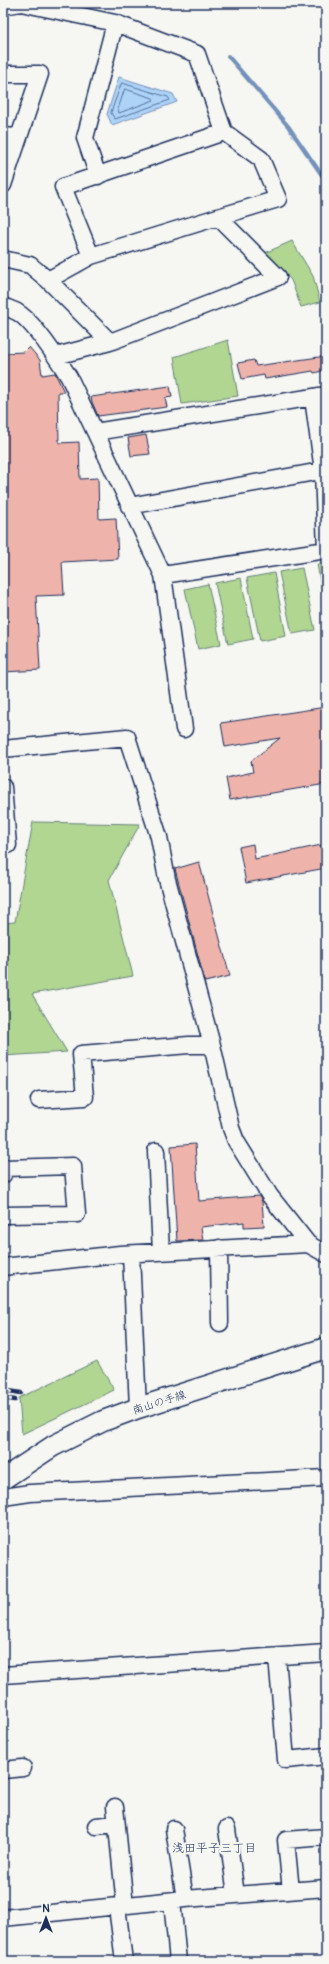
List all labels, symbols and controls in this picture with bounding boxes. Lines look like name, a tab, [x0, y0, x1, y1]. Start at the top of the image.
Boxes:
street label: 南山の手線	[131, 1388, 187, 1417]
district label: 浅田平子三丁目	[172, 1841, 256, 1856]
north arrow	[26, 1898, 66, 1938]
text: N	[42, 1902, 50, 1915]

